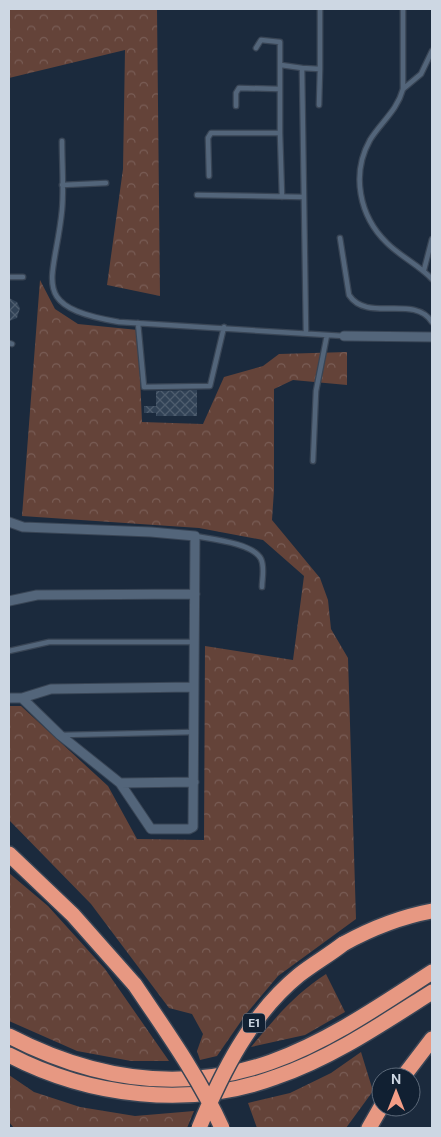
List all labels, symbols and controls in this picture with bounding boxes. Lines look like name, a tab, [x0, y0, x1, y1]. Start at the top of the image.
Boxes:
road number: E1	[243, 1014, 265, 1032]
north arrow	[371, 1067, 421, 1117]
text: N	[391, 1070, 401, 1088]

